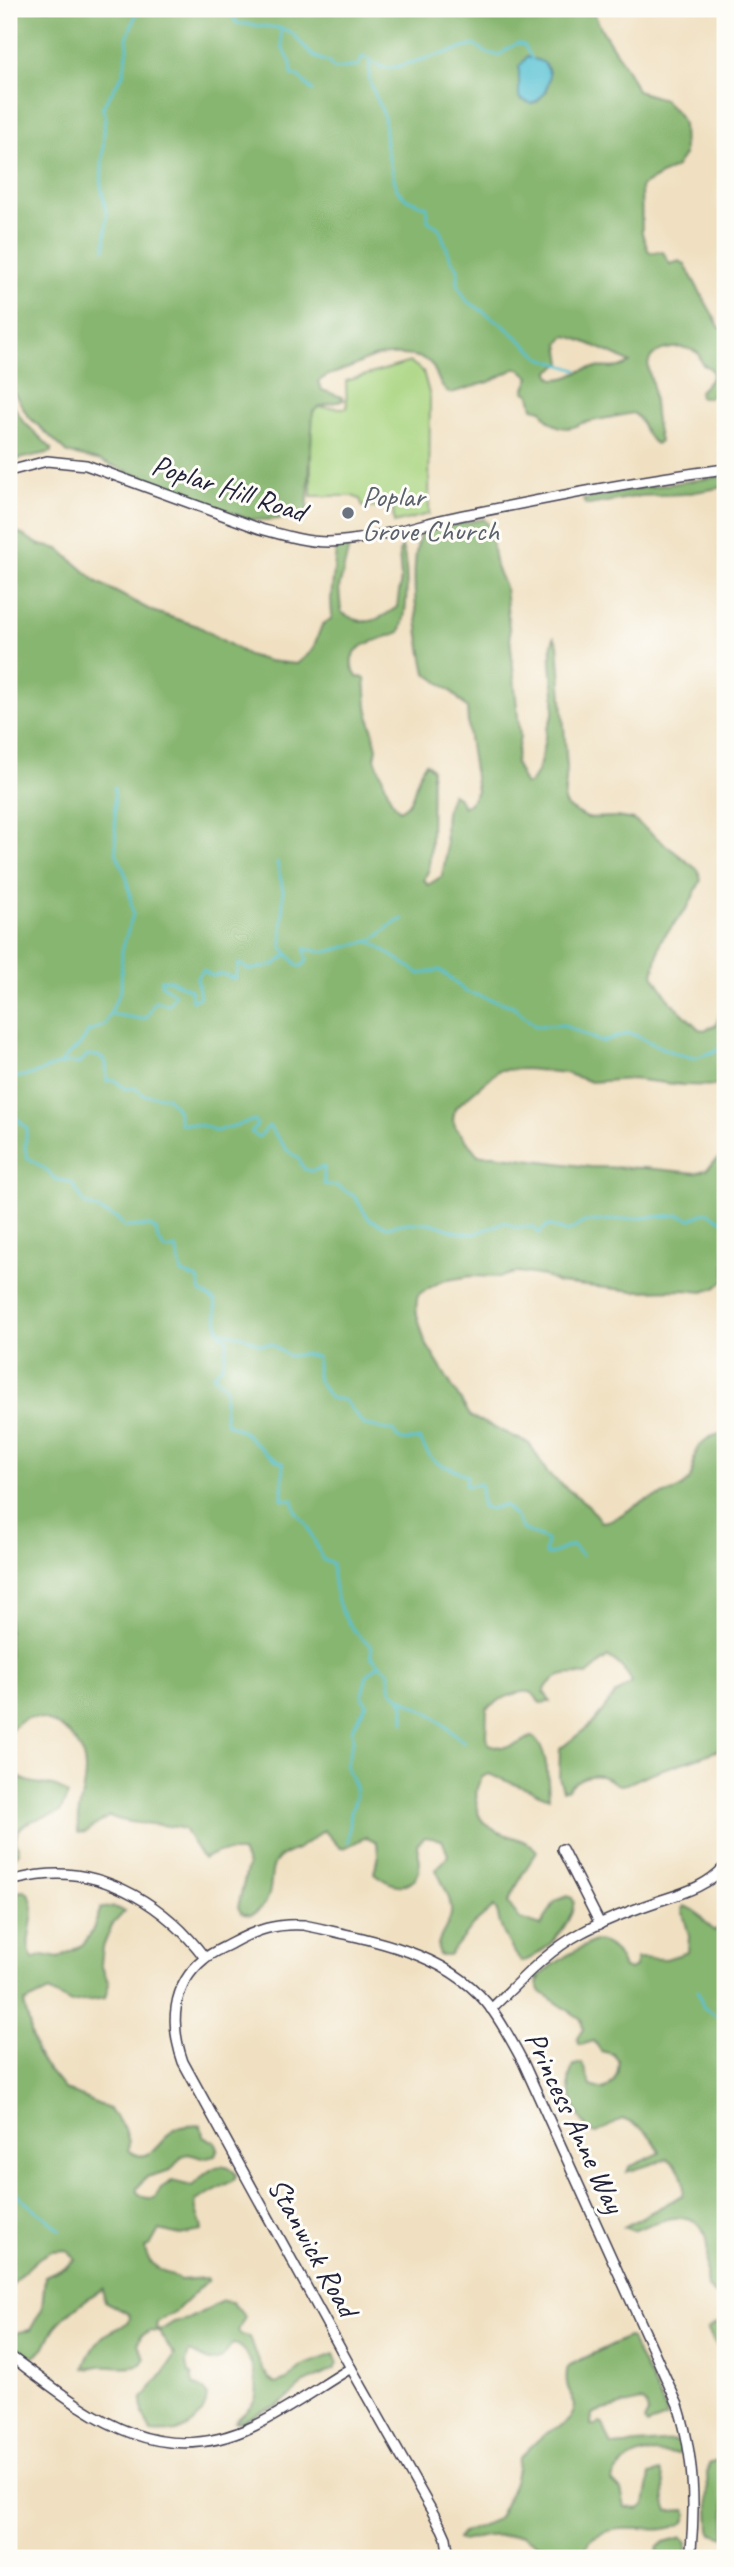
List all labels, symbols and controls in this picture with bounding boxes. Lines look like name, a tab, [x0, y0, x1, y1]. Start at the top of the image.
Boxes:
street label: Poplar Hill Road	[147, 445, 315, 532]
place label: Poplar Grove Church	[362, 477, 499, 549]
marker: Poplar Grove Church	[340, 505, 356, 521]
street label: Princess Anne Way	[516, 2025, 634, 2220]
street label: Stanwick Road	[259, 2171, 369, 2327]

